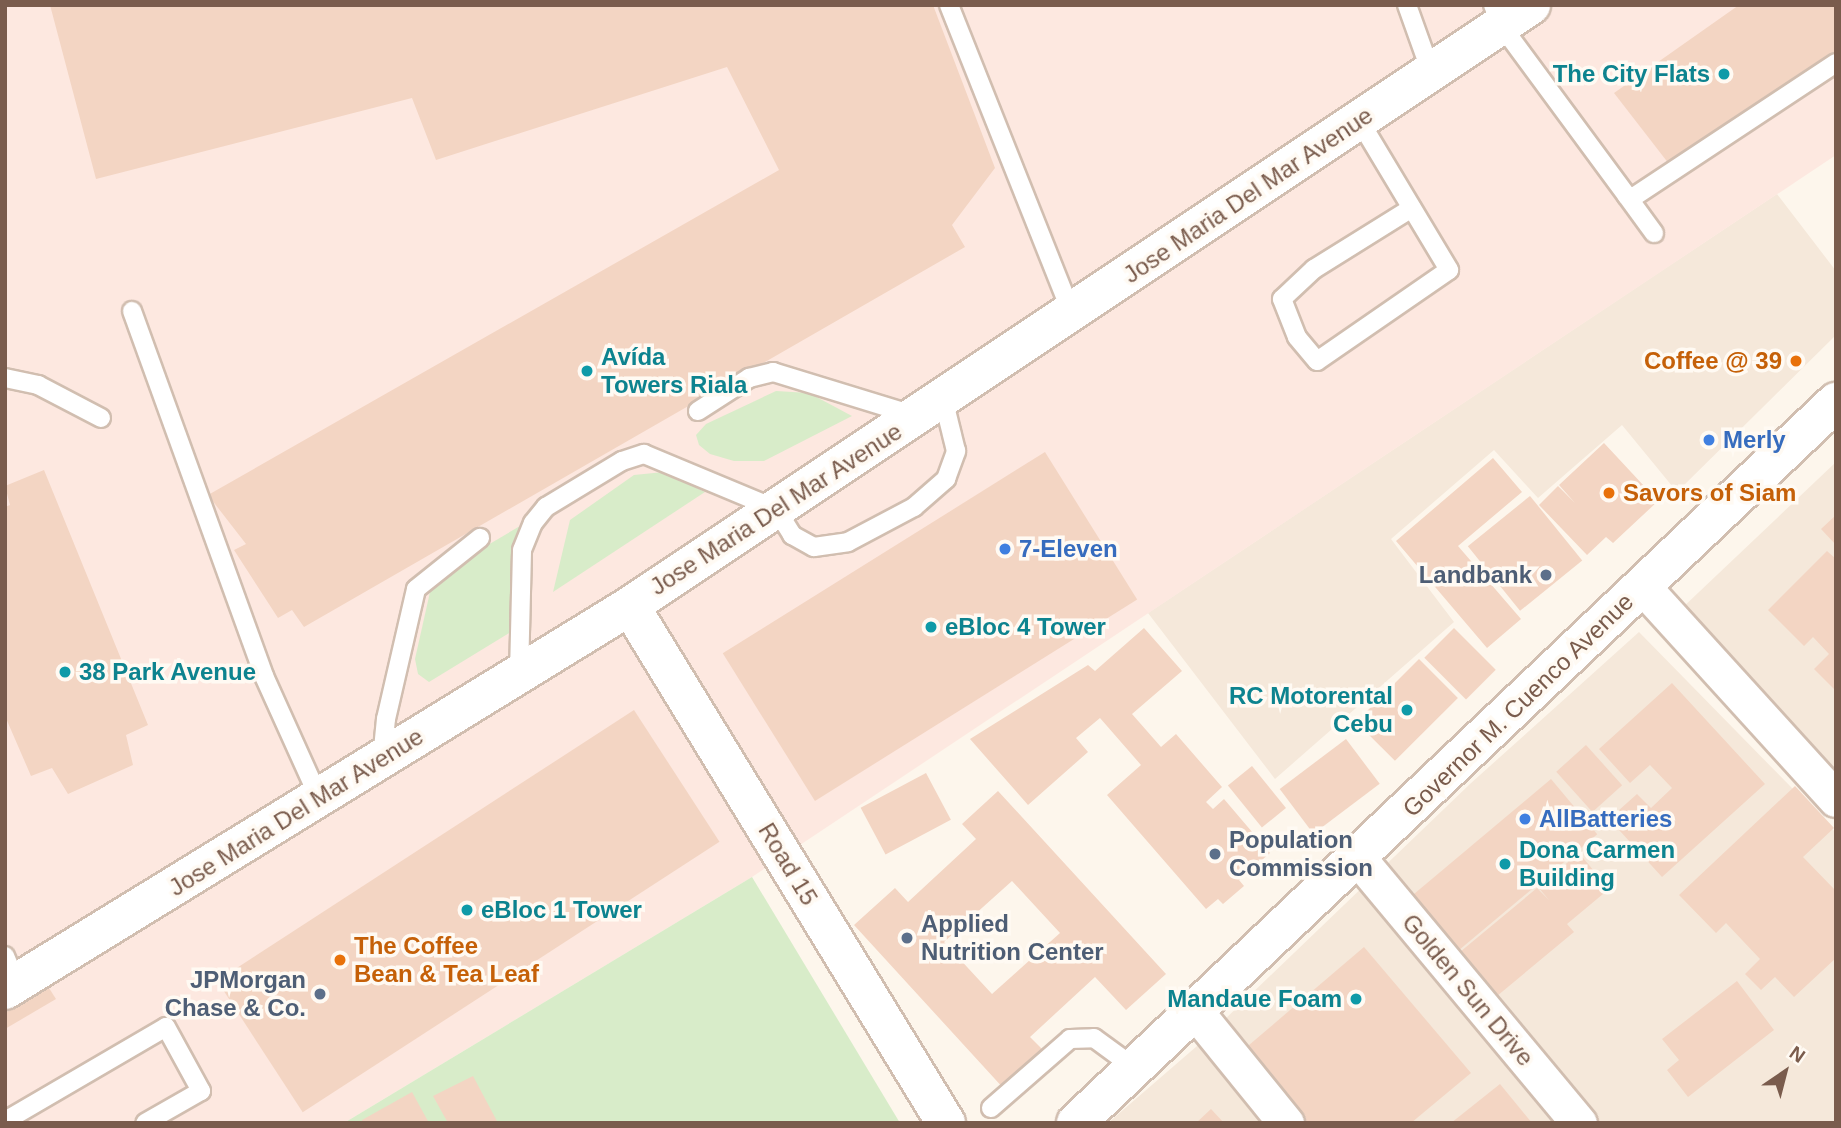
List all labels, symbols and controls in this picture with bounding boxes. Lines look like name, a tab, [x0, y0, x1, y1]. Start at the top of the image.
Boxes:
place label: The City Flats	[1553, 60, 1710, 88]
marker: The City Flats	[1716, 66, 1732, 82]
street label: Jose Maria Del Mar Avenue	[1117, 100, 1379, 290]
place label: Avída Towers Riala	[601, 343, 747, 399]
place label: Coffee @ 39	[1644, 347, 1782, 375]
marker: Coffee @ 39	[1788, 353, 1804, 369]
marker: Avída Towers Riala	[579, 363, 595, 379]
street label: Jose Maria Del Mar Avenue	[644, 416, 908, 602]
place label: Merly	[1723, 426, 1786, 454]
marker: Merly	[1701, 432, 1717, 448]
place label: Savors of Siam	[1623, 479, 1796, 507]
marker: Savors of Siam	[1601, 485, 1617, 501]
place label: 7-Eleven	[1019, 535, 1118, 563]
marker: 7-Eleven	[997, 541, 1013, 557]
place label: Landbank	[1419, 561, 1532, 589]
marker: Landbank	[1538, 567, 1554, 583]
street label: Governor M. Cuenco Avenue	[1396, 587, 1640, 823]
place label: eBloc 4 Tower	[945, 613, 1106, 641]
marker: eBloc 4 Tower	[923, 619, 939, 635]
place label: 38 Park Avenue	[79, 658, 257, 686]
marker: 38 Park Avenue	[57, 664, 73, 680]
place label: RC Motorental Cebu	[1229, 682, 1393, 738]
marker: RC Motorental Cebu	[1399, 702, 1415, 718]
street label: Jose Maria Del Mar Avenue	[163, 721, 429, 903]
place label: AllBatteries	[1539, 805, 1672, 833]
marker: AllBatteries	[1517, 811, 1533, 827]
street label: Road 15	[752, 818, 824, 910]
place label: Population Commission	[1229, 826, 1373, 882]
place label: Dona Carmen Building	[1519, 836, 1675, 892]
marker: Population Commission	[1207, 846, 1223, 862]
marker: Dona Carmen Building	[1497, 856, 1513, 872]
place label: eBloc 1 Tower	[481, 896, 642, 924]
marker: eBloc 1 Tower	[459, 902, 475, 918]
street label: Golden Sun Drive	[1396, 908, 1540, 1072]
place label: Applied Nutrition Center	[921, 910, 1104, 966]
marker: Applied Nutrition Center	[899, 930, 915, 946]
place label: The Coffee Bean & Tea Leaf	[354, 932, 539, 988]
marker: The Coffee Bean & Tea Leaf	[332, 952, 348, 968]
place label: JPMorgan Chase & Co.	[165, 966, 306, 1022]
place label: Mandaue Foam	[1167, 985, 1342, 1013]
marker: JPMorgan Chase & Co.	[312, 986, 328, 1002]
marker: Mandaue Foam	[1348, 991, 1364, 1007]
north arrow	[1750, 1037, 1820, 1107]
text: N	[1786, 1042, 1809, 1067]

